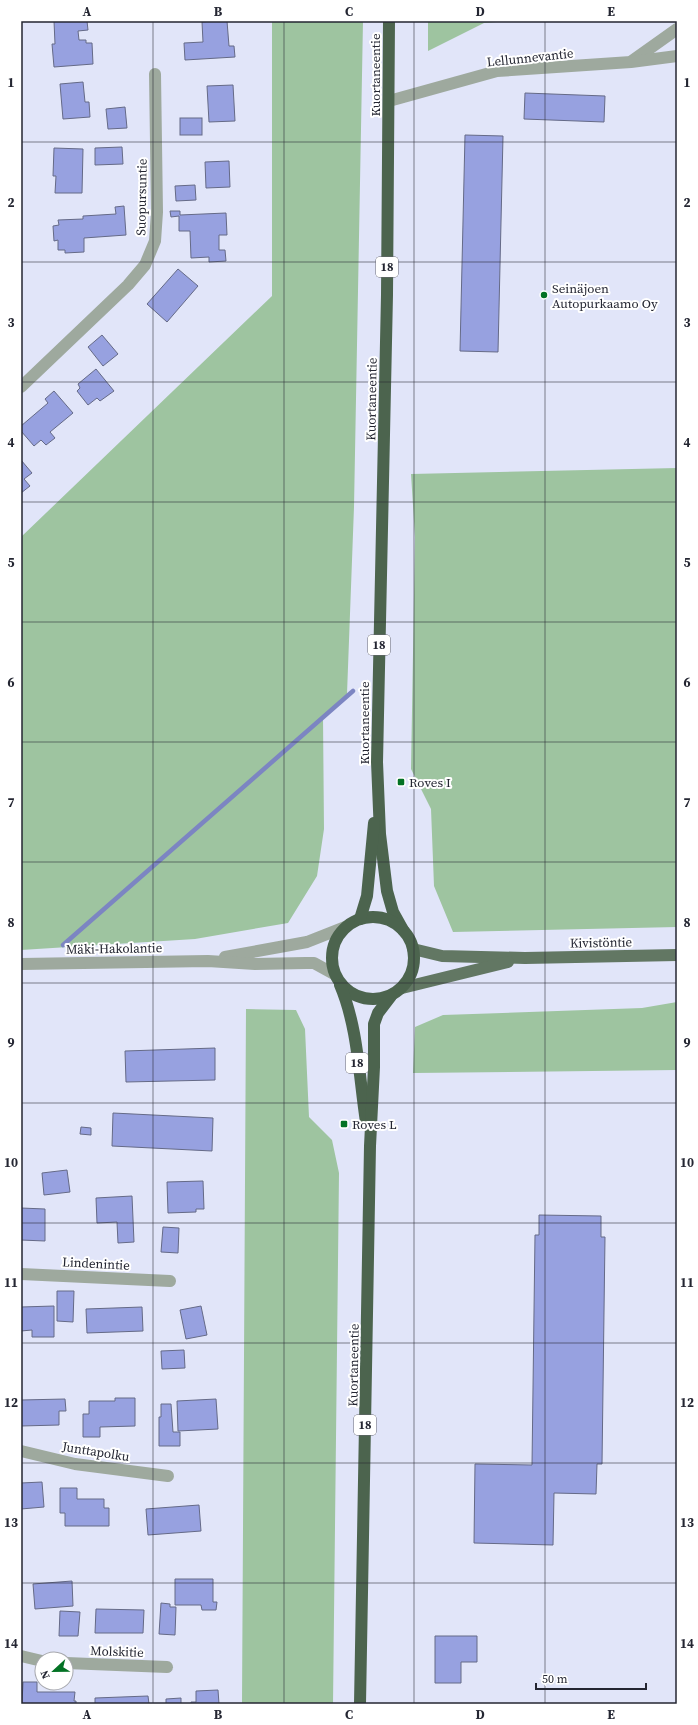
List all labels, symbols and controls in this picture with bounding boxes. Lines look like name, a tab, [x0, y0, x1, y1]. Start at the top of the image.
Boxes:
text: A	[83, 3, 92, 20]
text: B	[214, 3, 223, 20]
text: C	[345, 3, 353, 20]
text: D	[475, 3, 485, 20]
text: E	[607, 3, 615, 20]
street label: Kuortaneentie	[367, 33, 384, 117]
street label: Lellunnevantie	[486, 44, 575, 71]
text: 1	[7, 74, 15, 91]
text: 1	[683, 74, 691, 91]
street label: Suopursuntie	[132, 158, 151, 236]
text: 2	[7, 194, 15, 211]
text: 2	[683, 194, 691, 211]
road number: 18	[376, 257, 398, 277]
place label: Seinäjoen Autopurkaamo Oy	[552, 280, 658, 312]
marker: Seinäjoen Autopurkaamo Oy	[539, 290, 549, 300]
text: 3	[7, 314, 15, 331]
text: 3	[683, 314, 691, 331]
street label: Kuortaneentie	[362, 357, 381, 441]
text: 4	[7, 434, 15, 451]
text: 4	[683, 434, 691, 451]
text: 5	[7, 554, 15, 571]
text: 5	[683, 554, 691, 571]
road number: 18	[368, 635, 390, 655]
text: 6	[7, 674, 15, 691]
text: 6	[683, 674, 691, 691]
street label: Kuortaneentie	[356, 681, 373, 765]
place label: Roves I	[409, 774, 451, 791]
marker: Roves I	[396, 777, 406, 787]
text: 7	[7, 794, 15, 811]
text: 7	[683, 794, 691, 811]
text: 8	[7, 914, 15, 931]
text: 8	[683, 914, 691, 931]
street label: Kivistöntie	[570, 933, 633, 952]
street label: Mäki-Hakolantie	[66, 939, 163, 958]
text: 9	[7, 1034, 15, 1051]
text: 9	[683, 1034, 691, 1051]
road number: 18	[346, 1053, 368, 1073]
place label: Roves L	[352, 1116, 397, 1133]
marker: Roves L	[339, 1119, 349, 1129]
text: 10	[4, 1154, 18, 1171]
text: 10	[680, 1154, 694, 1171]
street label: Lindenintie	[62, 1253, 131, 1274]
text: 11	[4, 1274, 18, 1291]
text: 11	[680, 1274, 694, 1291]
street label: Kuortaneentie	[344, 1323, 363, 1407]
text: 12	[4, 1394, 18, 1411]
text: 12	[680, 1394, 694, 1411]
road number: 18	[354, 1415, 376, 1435]
street label: Junttapolku	[60, 1438, 131, 1465]
text: 13	[4, 1514, 18, 1531]
text: 13	[680, 1514, 694, 1531]
text: 14	[4, 1635, 18, 1652]
text: 14	[680, 1635, 694, 1652]
street label: Molskitie	[90, 1642, 144, 1661]
north arrow	[34, 1651, 74, 1691]
scale bar	[536, 1665, 646, 1691]
text: N	[37, 1668, 54, 1681]
text: 50 m	[542, 1671, 568, 1687]
text: A	[83, 1706, 92, 1723]
text: B	[214, 1706, 223, 1723]
text: C	[345, 1706, 353, 1723]
text: D	[475, 1706, 485, 1723]
text: E	[607, 1706, 615, 1723]

